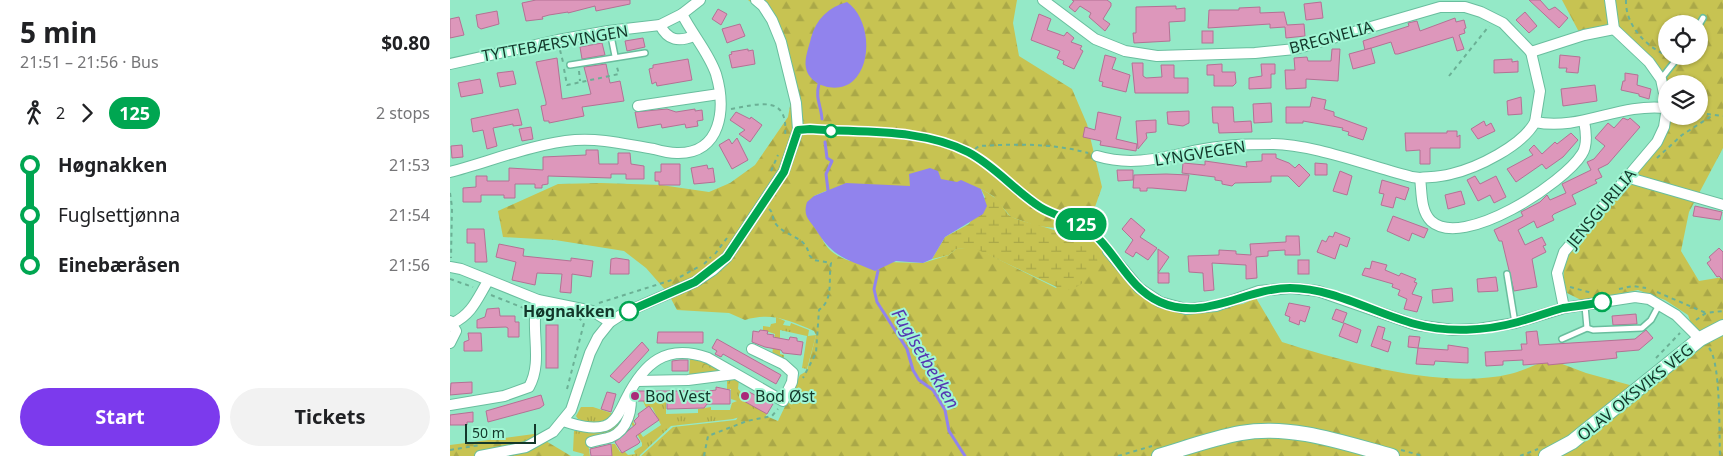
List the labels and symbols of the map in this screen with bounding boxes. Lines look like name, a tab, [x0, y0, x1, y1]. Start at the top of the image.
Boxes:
street label: BREGNELIA	[1287, 15, 1376, 59]
street label: TYTTEBÆRSVINGEN	[480, 19, 630, 67]
unlabelled marker	[824, 124, 838, 138]
street label: LYNGVEGEN	[1153, 135, 1247, 171]
street label: JENSGURILIA	[1560, 163, 1641, 254]
line badge: 125	[1052, 208, 1110, 240]
unlabelled marker	[1592, 292, 1612, 312]
place label: Høgnakken	[523, 300, 615, 322]
marker: Høgnakken	[619, 301, 639, 321]
water label: Fuglsetbekken	[887, 303, 965, 413]
street label: OLAV OKSVIKS VEG	[1572, 338, 1698, 446]
place label: Bod Vest	[645, 385, 711, 407]
place label: Bod Øst	[755, 385, 815, 407]
marker: Bod Vest	[629, 390, 641, 402]
marker: Bod Øst	[739, 390, 751, 402]
scale bar	[465, 421, 536, 444]

